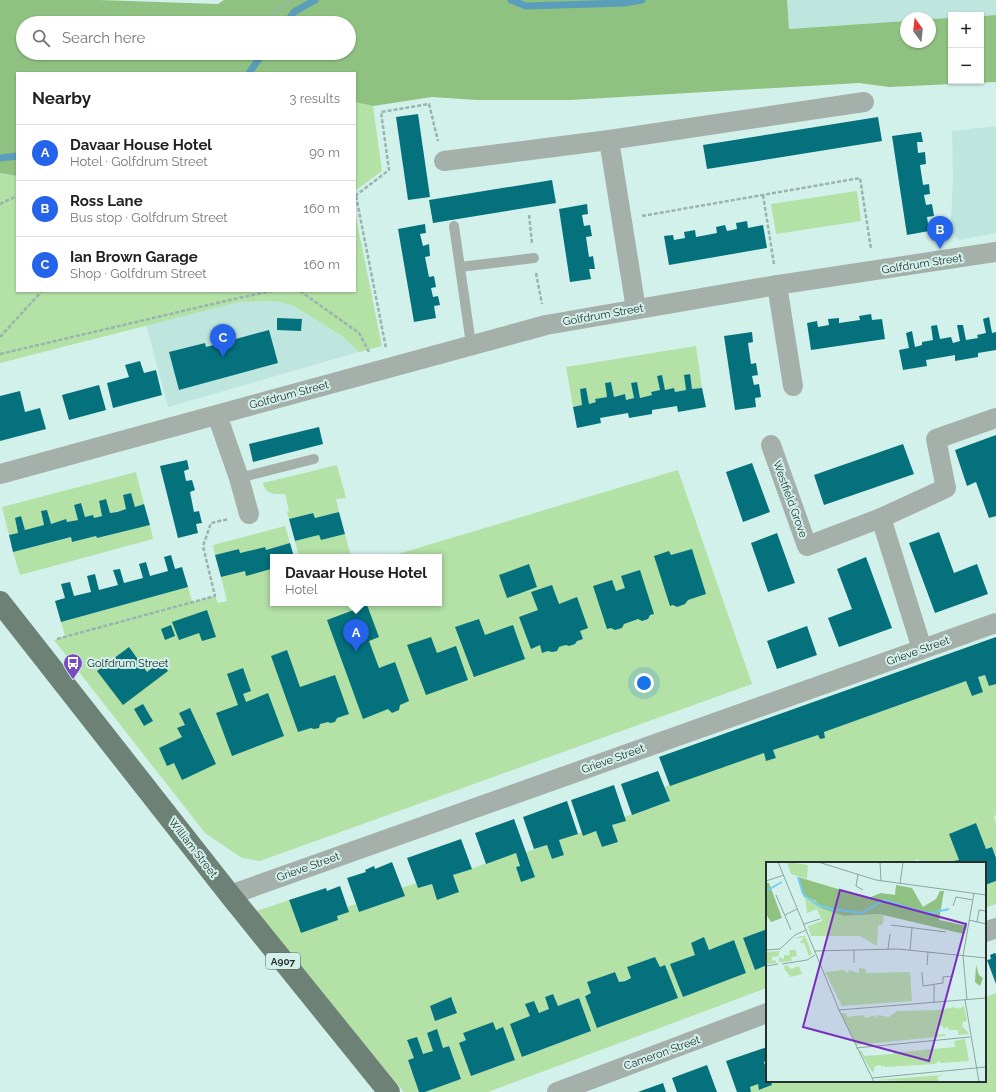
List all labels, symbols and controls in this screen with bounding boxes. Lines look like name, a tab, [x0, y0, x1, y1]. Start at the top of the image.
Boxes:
north arrow	[900, 12, 936, 48]
map controls	[948, 12, 984, 84]
button: +	[948, 12, 984, 48]
search box	[16, 16, 356, 60]
icon: search	[30, 27, 52, 49]
text: Search here	[62, 29, 145, 47]
button: −	[948, 48, 984, 84]
text: Nearby	[32, 88, 91, 108]
text: 3 results	[290, 91, 340, 106]
text: Davaar House Hotel	[70, 136, 212, 154]
text: A	[41, 145, 49, 160]
text: 90 m	[309, 145, 340, 160]
text: Hotel · Golfdrum Street	[70, 154, 208, 169]
text: Ross Lane	[70, 192, 143, 210]
text: B	[41, 201, 49, 216]
text: 160 m	[303, 201, 340, 216]
text: Bus stop · Golfdrum Street	[70, 210, 228, 225]
pin: B	[927, 216, 953, 249]
text: Ian Brown Garage	[70, 248, 198, 266]
street label: Golfdrum Street	[881, 251, 964, 277]
text: C	[41, 257, 49, 272]
text: 160 m	[303, 257, 340, 272]
text: Shop · Golfdrum Street	[70, 266, 207, 281]
street label: Golfdrum Street	[562, 301, 645, 328]
pin: C	[210, 324, 236, 357]
street label: Golfdrum Street	[248, 378, 330, 412]
street label: Westfield Grove	[770, 459, 810, 540]
popup	[270, 554, 442, 606]
text: Davaar House Hotel	[285, 564, 427, 582]
text: Hotel	[285, 582, 317, 597]
pin: A	[343, 619, 369, 652]
street label: Grieve Street	[885, 634, 951, 668]
bus stop icon: Golfdrum Street	[62, 652, 84, 680]
place label: Golfdrum Street	[87, 657, 169, 670]
your location	[634, 673, 654, 693]
street label: Grieve Street	[580, 742, 646, 776]
street label: William Street	[166, 816, 220, 880]
street label: Grieve Street	[275, 850, 341, 884]
inset map	[766, 862, 986, 1082]
road number: A907	[266, 953, 300, 969]
street label: Cameron Street	[622, 1033, 702, 1073]

